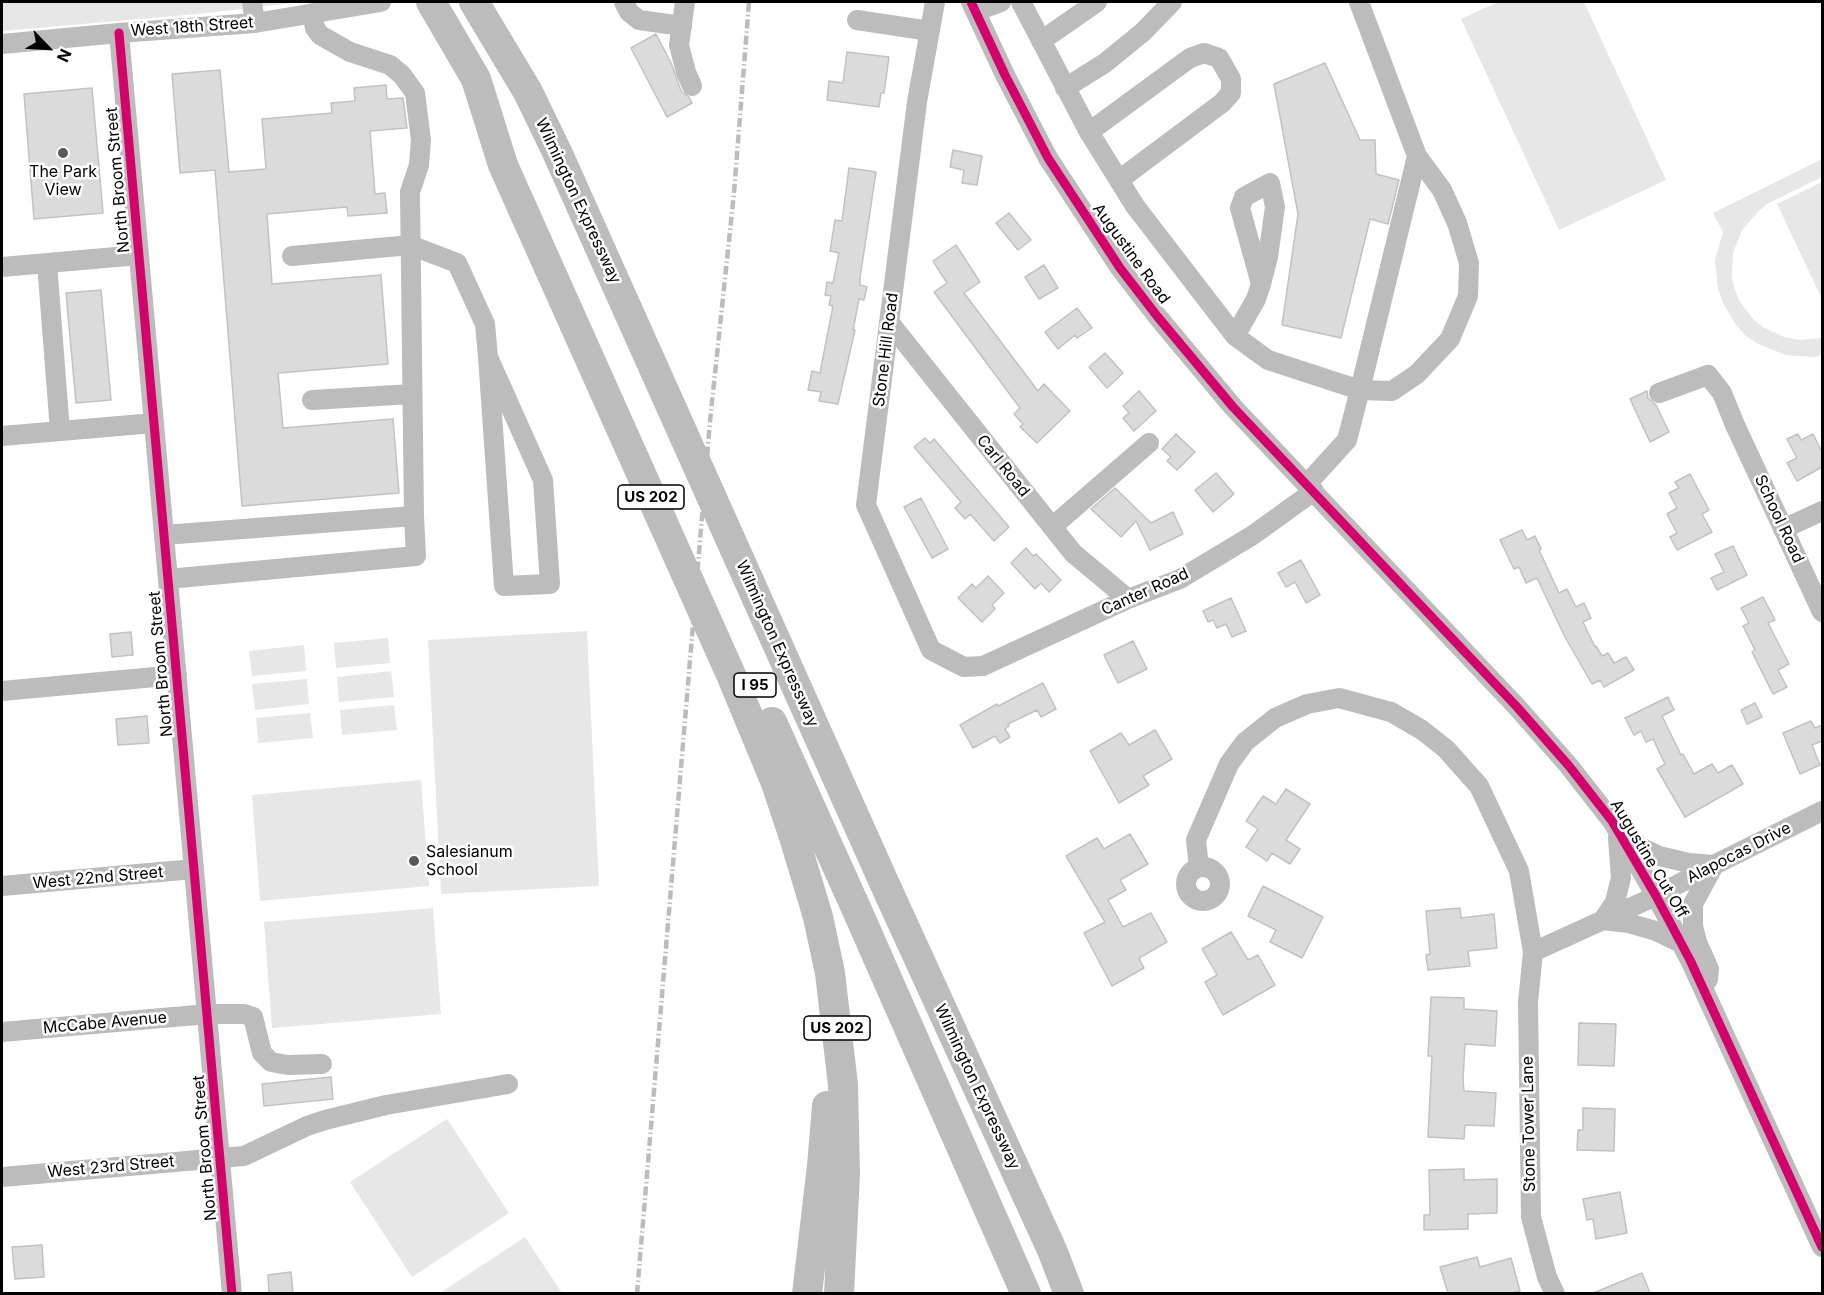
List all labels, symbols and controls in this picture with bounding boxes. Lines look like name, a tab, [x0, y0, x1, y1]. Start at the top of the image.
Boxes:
street label: West 18th Street	[130, 13, 254, 41]
north arrow	[18, 18, 78, 78]
text: N	[53, 46, 76, 65]
street label: North Broom Street	[102, 106, 134, 254]
street label: Wilmington Expressway	[531, 115, 625, 287]
marker: The Park View	[56, 146, 70, 160]
place label: The Park View	[29, 162, 97, 200]
street label: Augustine Road	[1088, 200, 1174, 308]
street label: Stone Hill Road	[869, 292, 903, 408]
street label: Carl Road	[972, 431, 1034, 501]
street label: School Road	[1750, 472, 1808, 566]
road number: US 202	[618, 485, 684, 509]
street label: Wilmington Expressway	[732, 558, 822, 730]
street label: Canter Road	[1098, 564, 1192, 620]
street label: North Broom Street	[145, 590, 177, 738]
road number: I 95	[734, 673, 776, 697]
street label: Augustine Cut Off	[1606, 796, 1692, 922]
street label: Alapocas Drive	[1684, 819, 1794, 887]
place label: Salesianum School	[426, 842, 513, 880]
marker: Salesianum School	[407, 854, 421, 868]
street label: West 22nd Street	[32, 863, 164, 893]
street label: Wilmington Expressway	[930, 1001, 1024, 1173]
street label: McCabe Avenue	[42, 1008, 168, 1038]
road number: US 202	[804, 1016, 870, 1040]
street label: Stone Tower Lane	[1518, 1056, 1540, 1192]
street label: North Broom Street	[189, 1074, 221, 1222]
street label: West 23rd Street	[47, 1152, 175, 1182]

